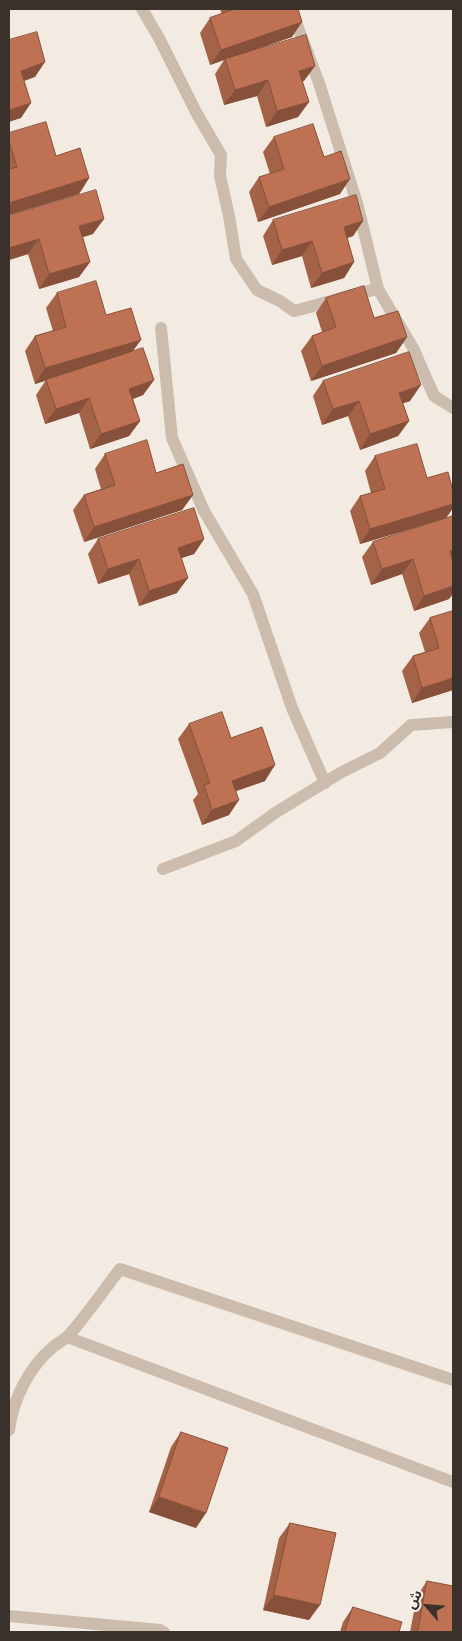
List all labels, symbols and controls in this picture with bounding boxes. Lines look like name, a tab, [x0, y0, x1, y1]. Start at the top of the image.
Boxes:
north arrow	[402, 1581, 452, 1631]
text: ش	[401, 1587, 425, 1611]

